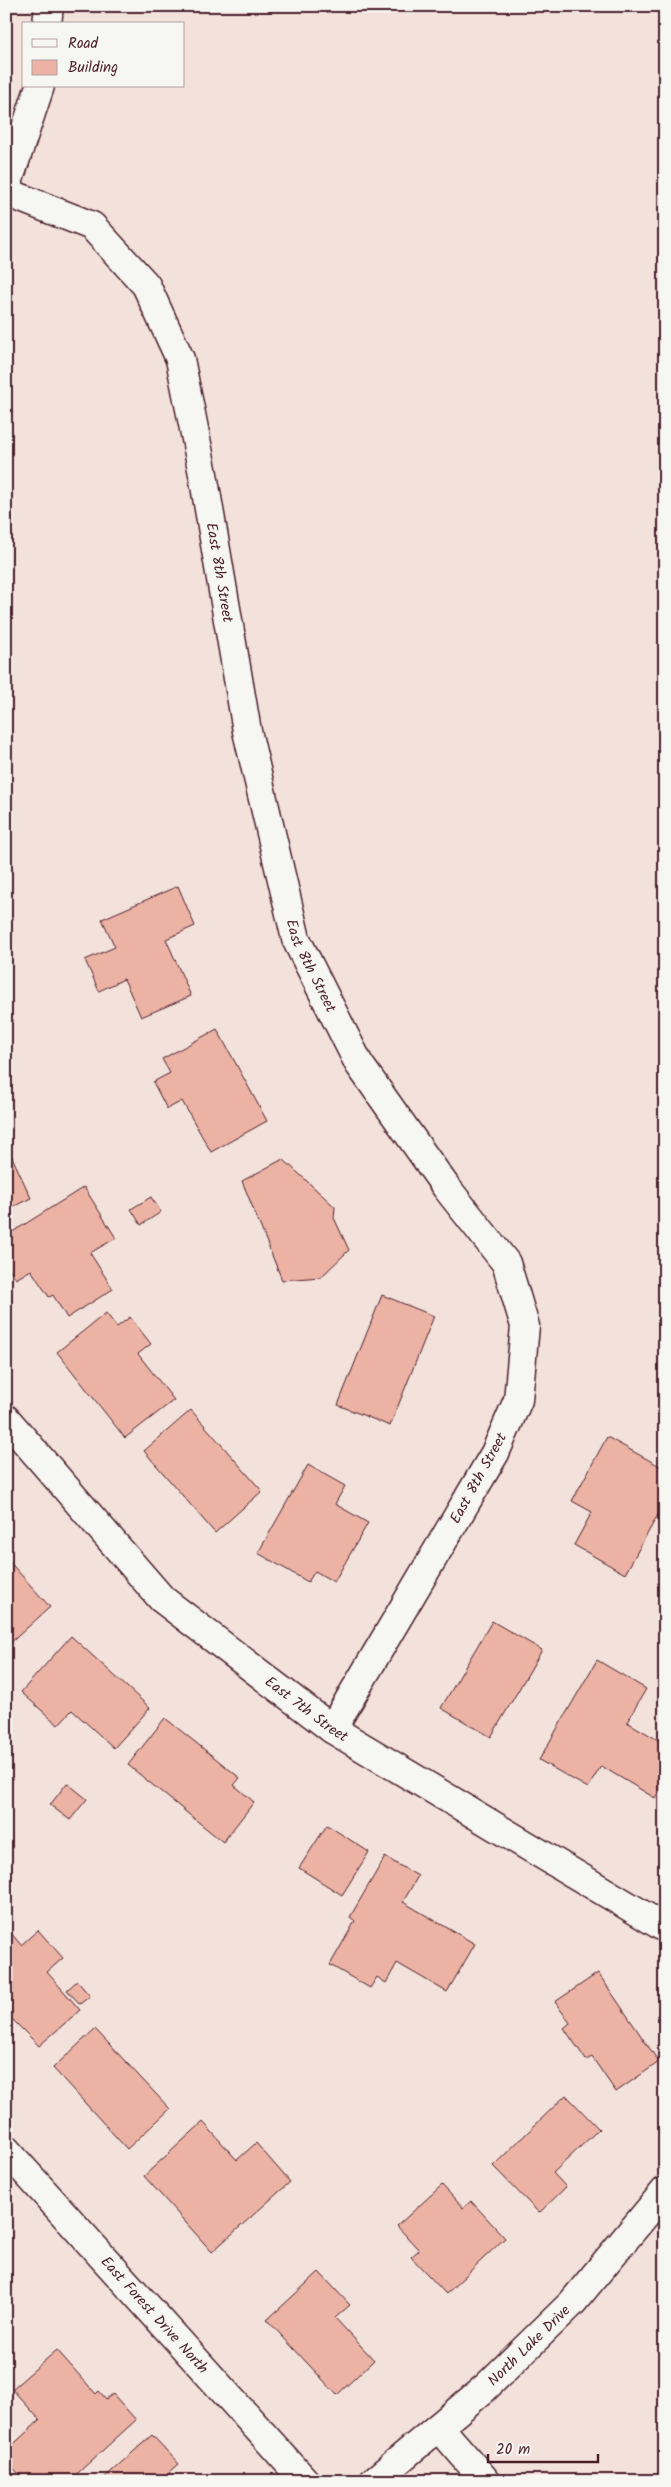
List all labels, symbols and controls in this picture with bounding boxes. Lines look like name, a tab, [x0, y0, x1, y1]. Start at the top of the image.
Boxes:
legend	[22, 22, 185, 88]
text: Road	[68, 32, 99, 56]
text: Building	[68, 56, 118, 80]
street label: East 8th Street	[199, 521, 239, 625]
street label: East 8th Street	[279, 917, 342, 1017]
street label: East 8th Street	[444, 1428, 514, 1528]
street label: East 7th Street	[259, 1671, 353, 1749]
street label: East Forest Drive North	[94, 2251, 214, 2380]
street label: North Lake Drive	[482, 2299, 577, 2392]
scale bar	[488, 2432, 598, 2464]
text: 20 m	[496, 2438, 530, 2462]

